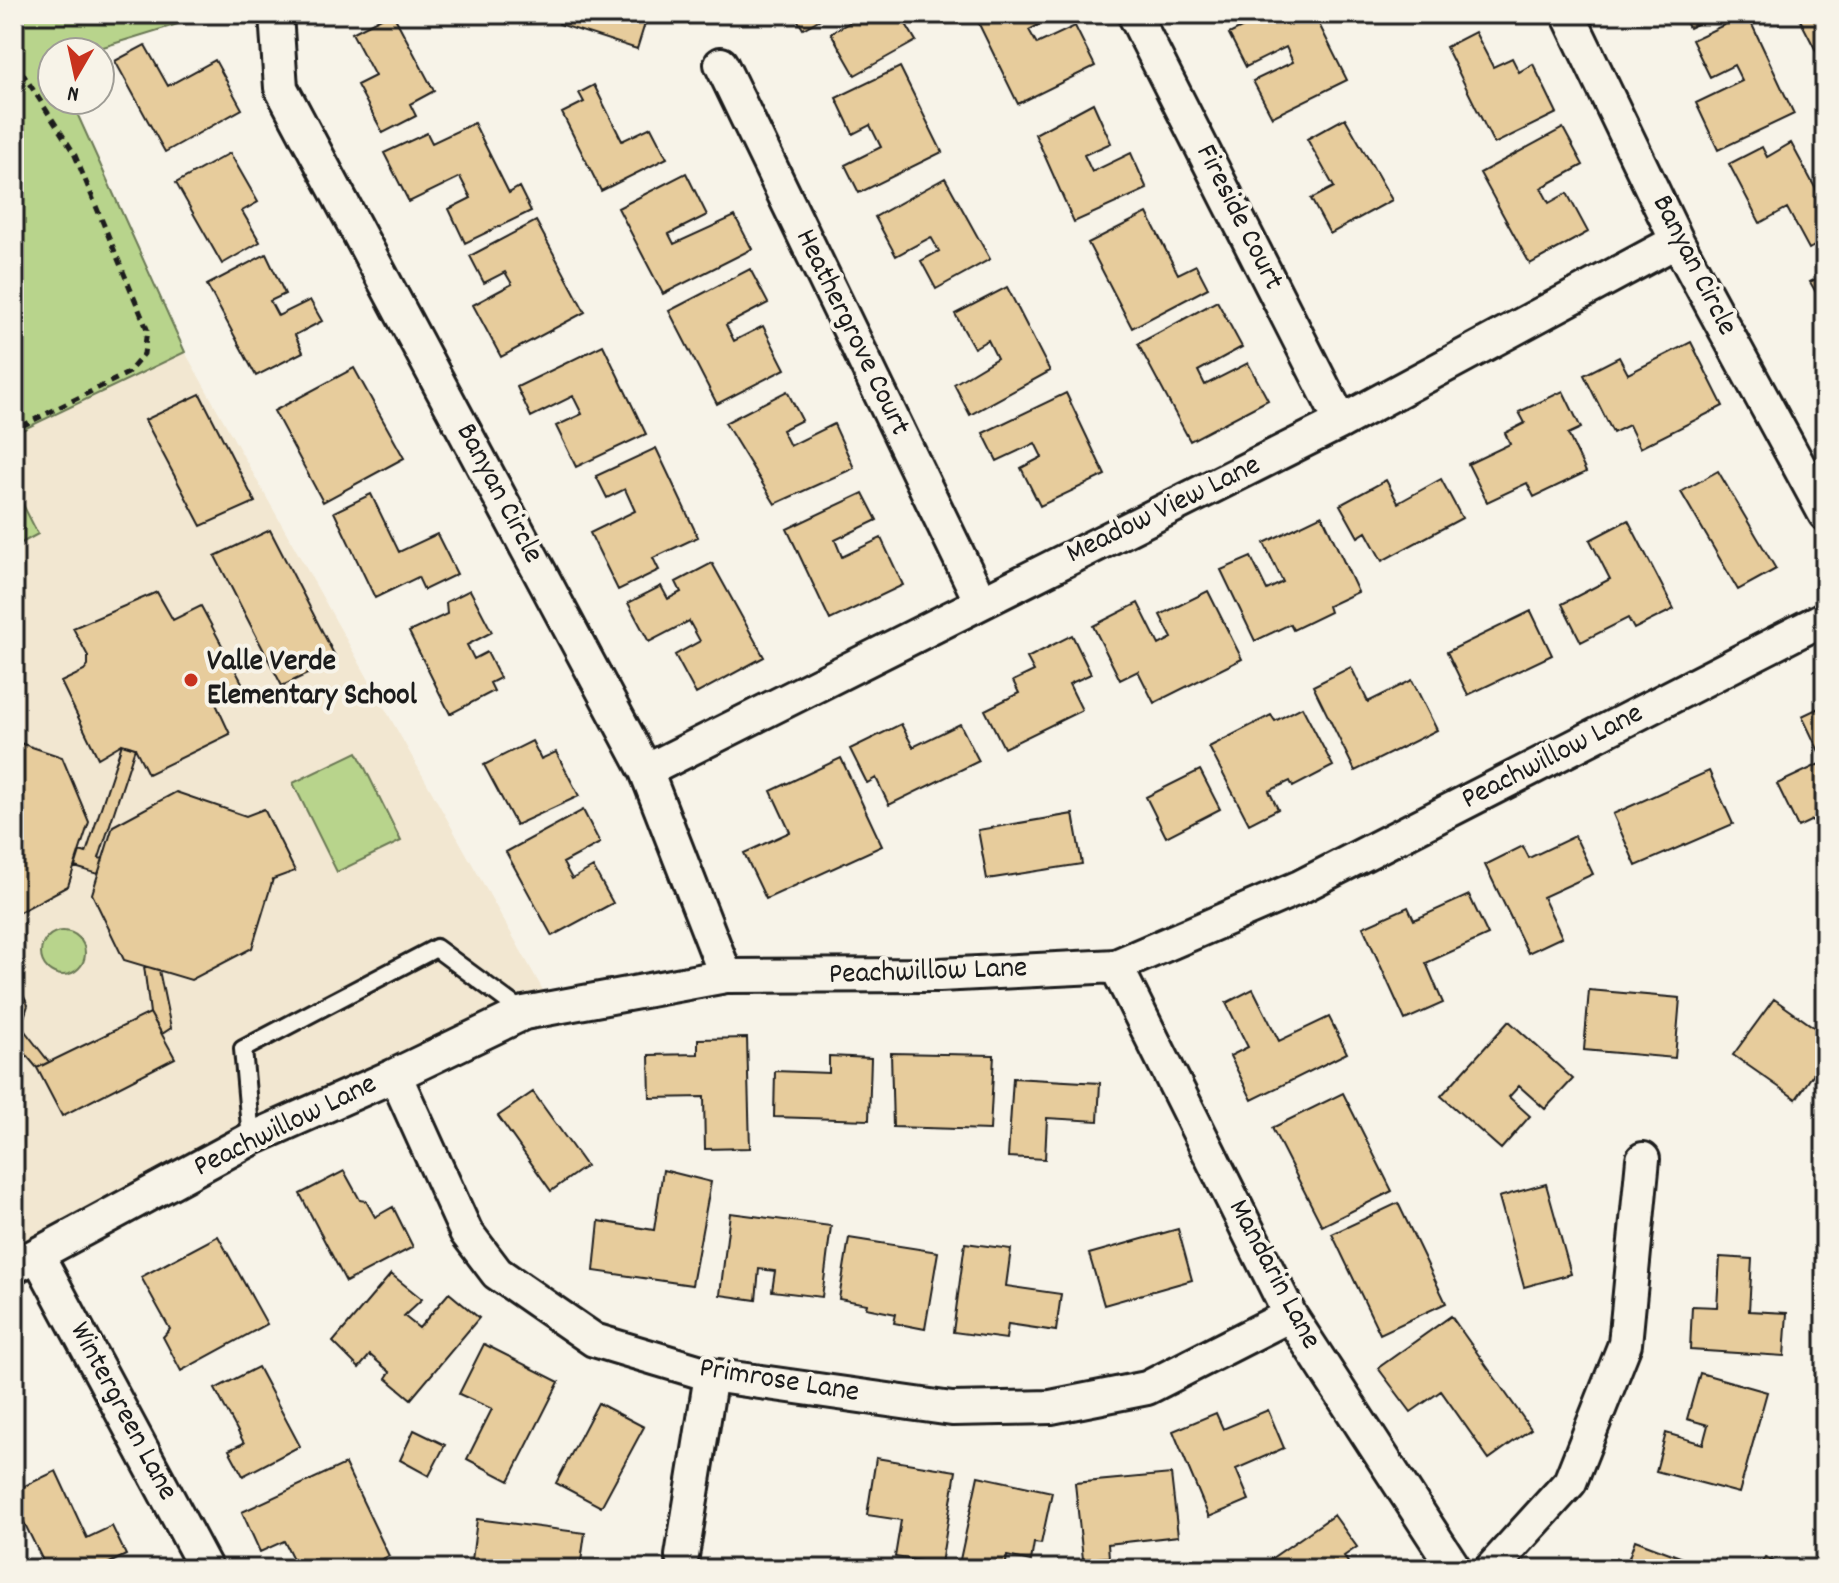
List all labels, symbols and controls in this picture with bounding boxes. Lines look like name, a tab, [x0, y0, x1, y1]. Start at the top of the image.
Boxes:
north arrow	[36, 36, 116, 116]
text: N	[66, 76, 81, 108]
street label: Fireside Court	[1183, 138, 1293, 298]
street label: Banyan Circle	[1639, 188, 1747, 344]
street label: Heathergrove Court	[782, 222, 920, 444]
street label: Banyan Circle	[443, 416, 553, 572]
street label: Meadow View Lane	[1060, 445, 1268, 577]
place label: Valle Verde Elementary School	[207, 642, 418, 719]
marker: Valle Verde Elementary School	[182, 671, 200, 689]
street label: Peachwillow Lane	[1455, 694, 1651, 822]
street label: Peachwillow Lane	[828, 948, 1028, 998]
street label: Peachwillow Lane	[187, 1064, 385, 1190]
street label: Mandarin Lane	[1215, 1192, 1331, 1358]
street label: Wintergreen Lane	[57, 1315, 187, 1509]
street label: Primrose Lane	[696, 1348, 862, 1416]

